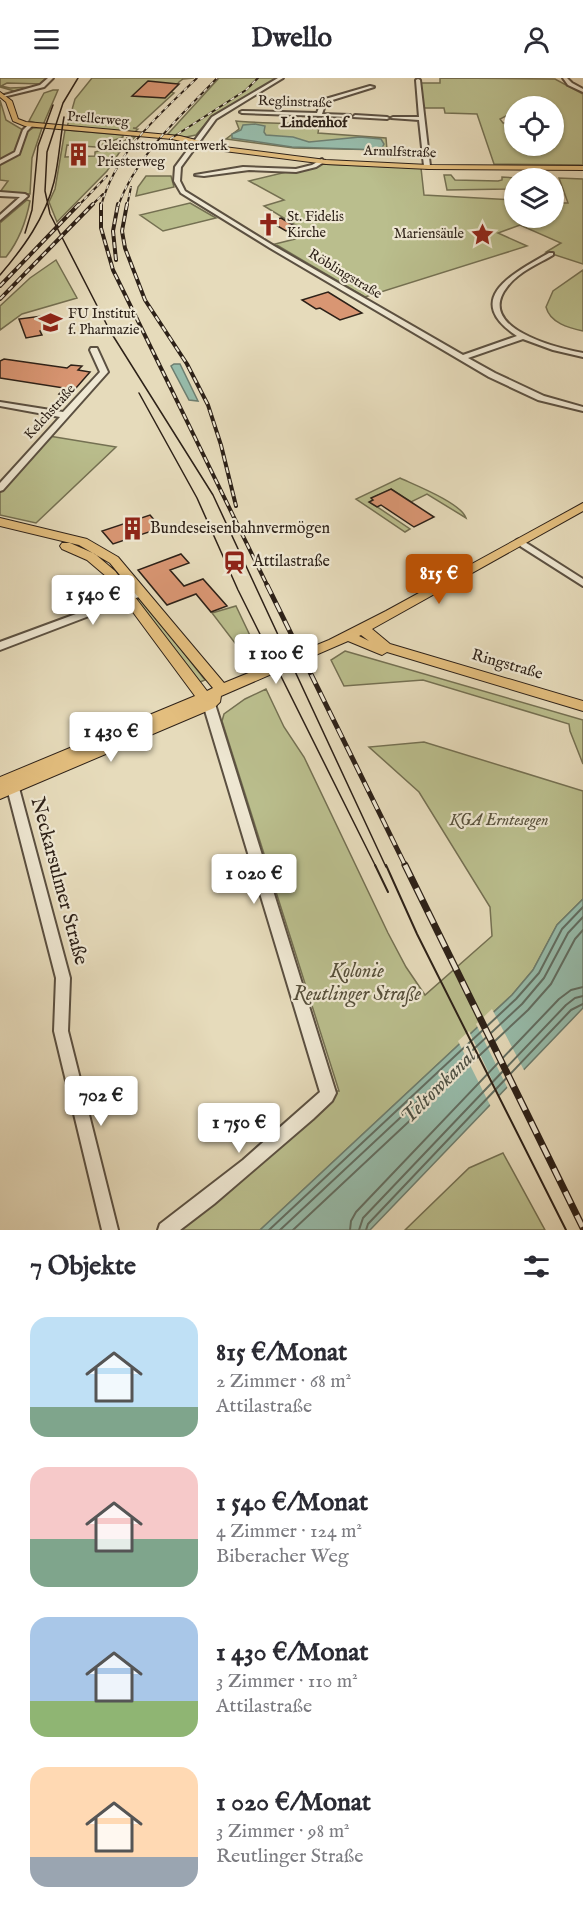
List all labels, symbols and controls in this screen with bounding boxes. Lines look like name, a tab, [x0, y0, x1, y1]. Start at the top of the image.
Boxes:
text: Dwello	[251, 22, 332, 56]
icon: menu	[30, 23, 63, 56]
icon: person	[520, 23, 553, 56]
street label: Reglinstraße	[258, 92, 333, 112]
map controls	[504, 96, 564, 228]
button: locate	[504, 96, 564, 156]
street label: Prellerweg	[66, 107, 130, 131]
district label: Lindenhof	[281, 113, 350, 132]
place label: Gleichstromunterwerk Priesterweg	[97, 137, 228, 171]
building icon: Gleichstromunterwerk Priesterweg	[66, 141, 92, 167]
street label: Arnulfstraße	[362, 142, 437, 162]
button: layers	[504, 168, 564, 228]
place label: St. Fidelis Kirche	[287, 208, 344, 242]
church icon: St. Fidelis Kirche	[256, 212, 282, 238]
place icon: Mariensäule	[469, 221, 495, 247]
place label: Mariensäule	[394, 225, 465, 243]
street label: Röblingstraße	[305, 245, 386, 303]
place label: FU Institut f. Pharmazie	[68, 305, 140, 339]
school or university icon: FU Institut f. Pharmazie	[37, 309, 63, 335]
street label: Kelchstraße	[20, 380, 80, 443]
building icon: Bundeseisenbahnvermögen	[119, 516, 145, 542]
place label: Bundeseisenbahnvermögen	[150, 519, 330, 539]
station icon: Attilastraße	[222, 549, 248, 575]
place label: Attilastraße	[252, 552, 330, 572]
pin: 815 €	[397, 554, 481, 605]
text: 815 €	[420, 561, 458, 586]
pin: 1 540 €	[38, 575, 148, 626]
text: 1 540 €	[66, 582, 120, 607]
pin: 1 100 €	[221, 634, 331, 685]
text: 1 100 €	[249, 641, 303, 666]
street label: Ringstraße	[469, 645, 545, 685]
pin: 1 430 €	[56, 712, 166, 763]
text: 1 430 €	[84, 719, 139, 744]
street label: Neckarsulmer Straße	[25, 794, 93, 968]
park label: KGA Erntesegen	[448, 811, 549, 831]
pin: 1 020 €	[199, 854, 309, 905]
text: 1 020 €	[226, 861, 282, 886]
park label: Kolonie Reutlinger Straße	[293, 959, 421, 1008]
water label: Teltowkanal	[395, 1042, 484, 1131]
pin: 702 €	[59, 1076, 143, 1127]
text: 702 €	[79, 1083, 123, 1108]
pin: 1 750 €	[184, 1103, 294, 1154]
text: 1 750 €	[212, 1110, 266, 1135]
text: 7 Objekte	[30, 1250, 136, 1283]
icon: filters	[520, 1250, 553, 1283]
text: 815 €/Monat	[216, 1336, 347, 1369]
icon: home	[78, 1341, 150, 1413]
text: 2 Zimmer · 68 m²	[216, 1369, 351, 1394]
text: Attilastraße	[216, 1394, 312, 1419]
text: 1 540 €/Monat	[216, 1486, 368, 1519]
icon: home	[78, 1491, 150, 1563]
text: 4 Zimmer · 124 m²	[216, 1519, 362, 1544]
text: Biberacher Weg	[216, 1544, 349, 1569]
text: 1 430 €/Monat	[216, 1636, 368, 1669]
icon: home	[78, 1641, 150, 1713]
text: 3 Zimmer · 110 m²	[216, 1669, 358, 1694]
text: Attilastraße	[216, 1694, 312, 1719]
text: 1 020 €/Monat	[216, 1786, 371, 1819]
icon: home	[78, 1791, 150, 1863]
text: 3 Zimmer · 98 m²	[216, 1819, 350, 1844]
text: Reutlinger Straße	[216, 1844, 363, 1869]

